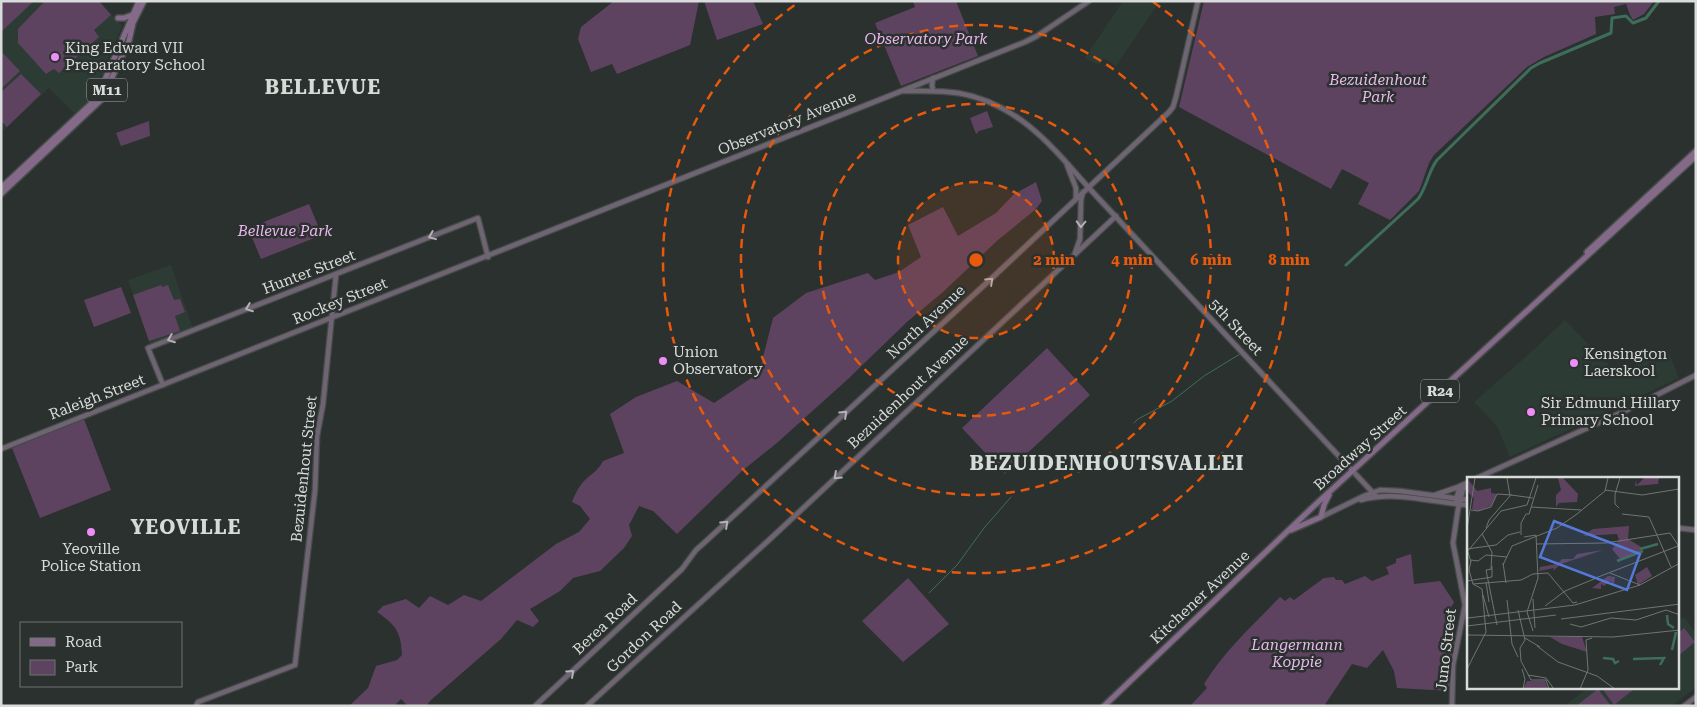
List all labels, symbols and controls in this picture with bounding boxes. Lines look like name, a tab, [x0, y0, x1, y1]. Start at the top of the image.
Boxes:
park label: Observatory Park	[865, 30, 988, 48]
place label: King Edward VII Preparatory School	[65, 39, 206, 74]
marker: King Edward VII Preparatory School	[49, 51, 61, 63]
park label: Bezuidenhout Park	[1328, 71, 1427, 106]
district label: BELLEVUE	[265, 75, 381, 99]
road number: M11	[87, 78, 127, 102]
street label: Observatory Avenue	[715, 87, 859, 159]
one-way arrow	[1075, 220, 1086, 228]
park label: Bellevue Park	[237, 222, 333, 240]
one-way arrow	[429, 230, 437, 240]
street label: Hunter Street	[260, 246, 358, 298]
centre of rings	[967, 251, 985, 269]
text: 2 min	[1033, 251, 1075, 269]
text: 4 min	[1111, 251, 1153, 269]
text: 6 min	[1190, 251, 1232, 269]
text: 8 min	[1268, 251, 1310, 269]
street label: Rockey Street	[290, 274, 390, 328]
one-way arrow	[984, 277, 993, 286]
street label: North Avenue	[883, 281, 969, 363]
street label: 5th Street	[1205, 295, 1267, 359]
one-way arrow	[245, 302, 254, 313]
street label: Bezuidenhout Avenue	[844, 331, 972, 453]
one-way arrow	[167, 333, 176, 343]
place label: Union Observatory	[673, 343, 763, 378]
place label: Kensington Laerskool	[1584, 345, 1668, 380]
marker: Union Observatory	[657, 355, 669, 367]
marker: Kensington Laerskool	[1568, 357, 1580, 369]
street label: Raleigh Street	[47, 370, 148, 424]
road number: R24	[1421, 380, 1459, 402]
street label: Bezuidenhout Street	[287, 394, 321, 543]
place label: Sir Edmund Hillary Primary School	[1541, 394, 1681, 429]
street label: Broadway Street	[1310, 401, 1410, 494]
marker: Sir Edmund Hillary Primary School	[1525, 406, 1537, 418]
one-way arrow	[839, 411, 848, 420]
district label: BEZUIDENHOUTSVALLEI	[970, 451, 1244, 475]
one-way arrow	[833, 470, 842, 479]
inset map	[1467, 477, 1680, 690]
district label: YEOVILLE	[130, 515, 242, 539]
one-way arrow	[719, 521, 728, 530]
marker: Yeoville Police Station	[85, 526, 97, 538]
place label: Yeoville Police Station	[41, 540, 142, 575]
street label: Kitchener Avenue	[1147, 546, 1253, 648]
street label: Berea Road	[569, 589, 641, 658]
street label: Gordon Road	[603, 597, 686, 676]
street label: Juno Street	[1432, 607, 1460, 692]
legend	[20, 622, 182, 687]
text: Road	[65, 633, 102, 651]
park label: Langermann Koppie	[1250, 636, 1343, 671]
text: Park	[65, 658, 99, 676]
one-way arrow	[565, 670, 574, 679]

